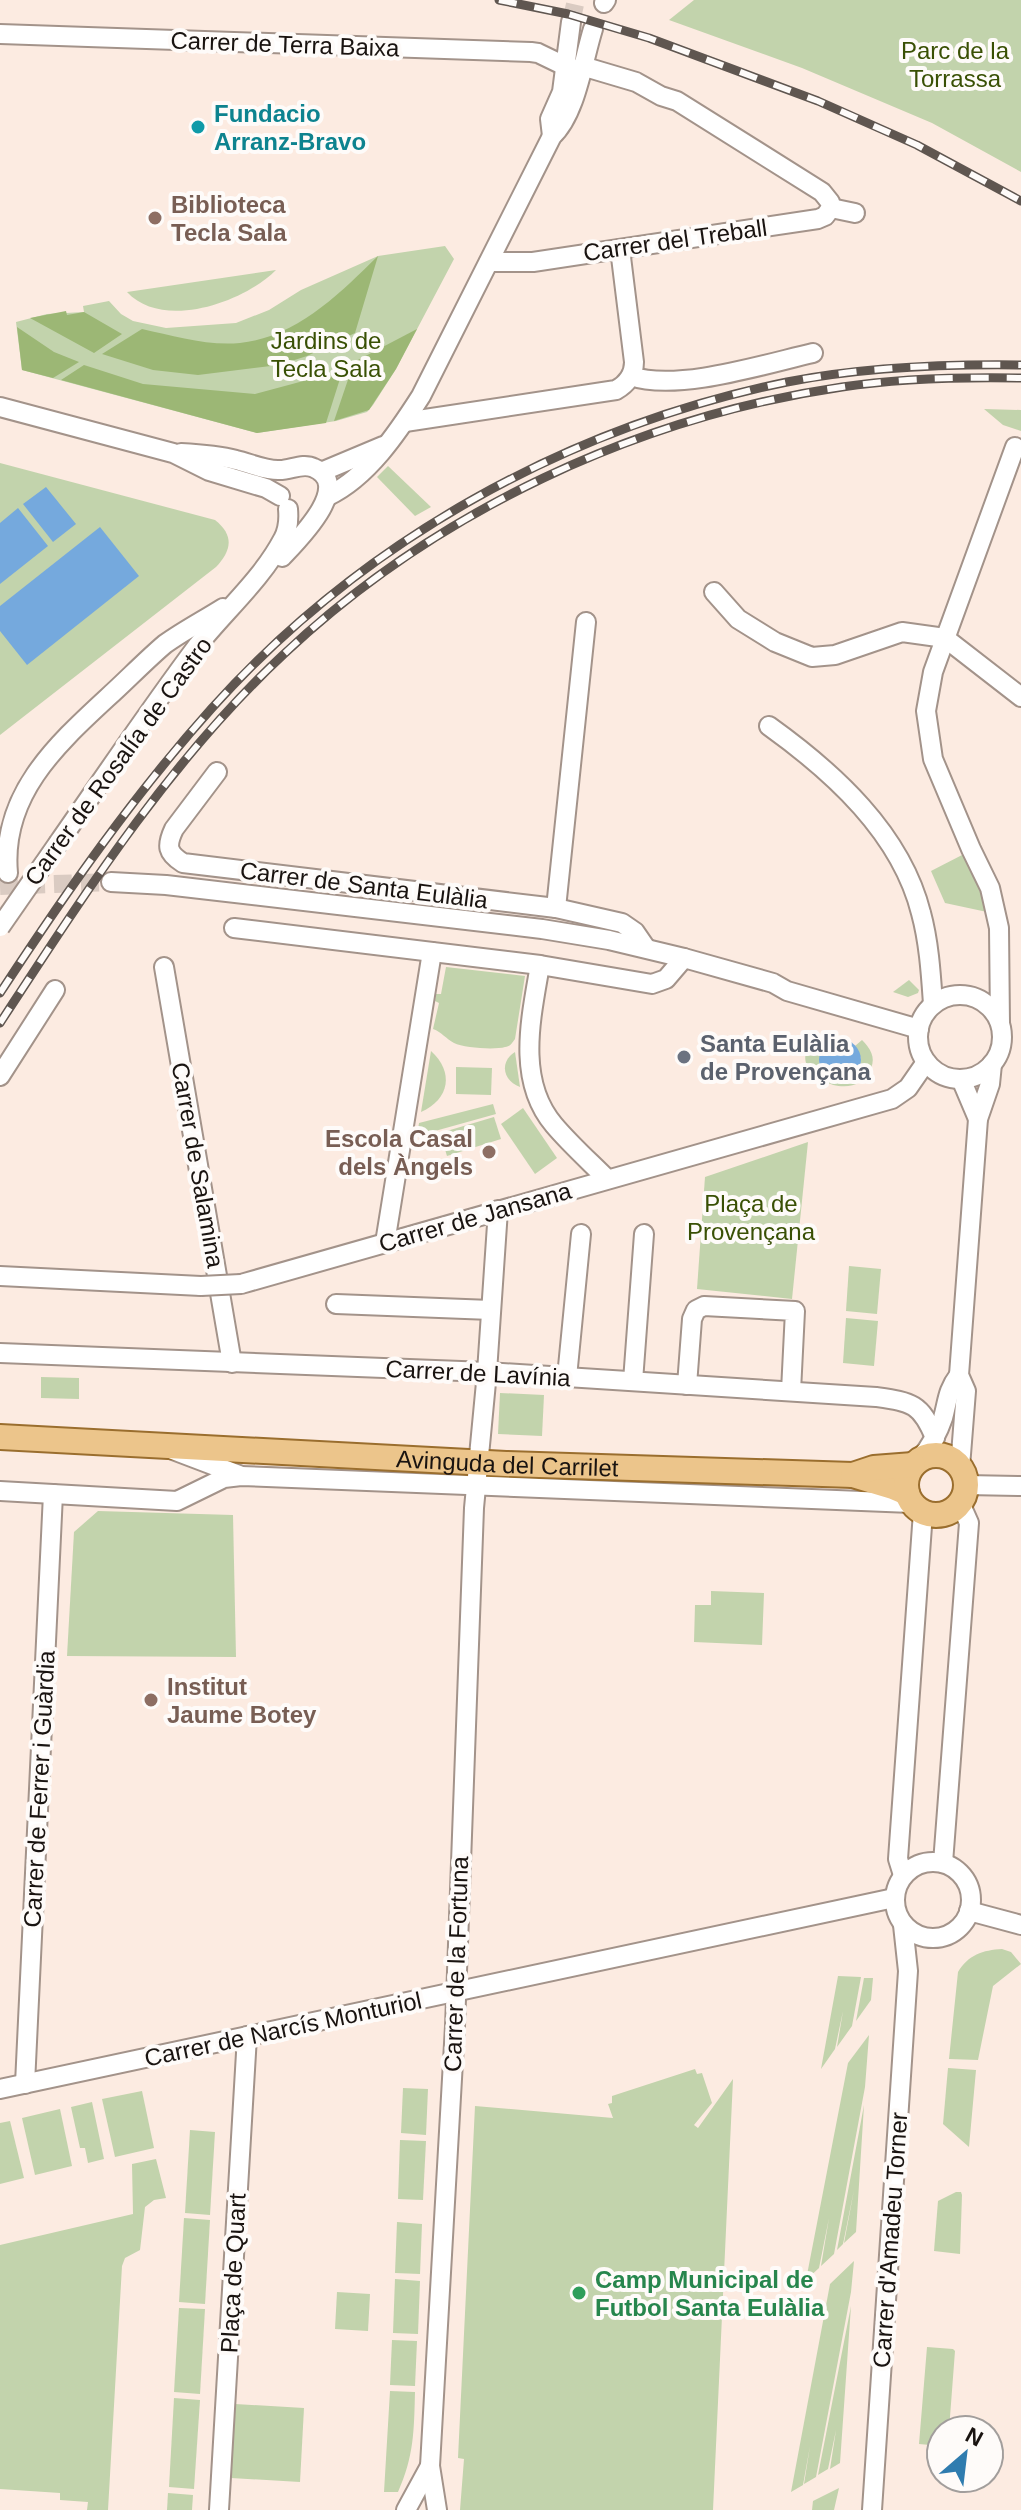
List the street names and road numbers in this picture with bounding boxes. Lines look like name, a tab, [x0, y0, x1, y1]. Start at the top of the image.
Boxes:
street label: Carrer de Terra Baixa	[170, 27, 401, 62]
street label: Carrer del Treball	[581, 214, 769, 266]
street label: Carrer de Rosalía de Castro	[19, 632, 217, 890]
street label: Carrer de Santa Eulàlia	[239, 856, 490, 914]
street label: Carrer de Salamina	[167, 1060, 229, 1270]
street label: Carrer de Jansana	[376, 1176, 575, 1257]
street label: Carrer de Lavínia	[385, 1355, 572, 1391]
street label: Avinguda del Carrilet	[395, 1445, 619, 1481]
street label: Carrer de Ferrer i Guàrdia	[18, 1649, 60, 1928]
street label: Carrer de la Fortuna	[439, 1855, 473, 2072]
street label: Carrer de Narcís Monturiol	[142, 1986, 424, 2072]
street label: Carrer d'Amadeu Torner	[868, 2111, 912, 2369]
street label: Plaça de Quart	[215, 2192, 251, 2354]

